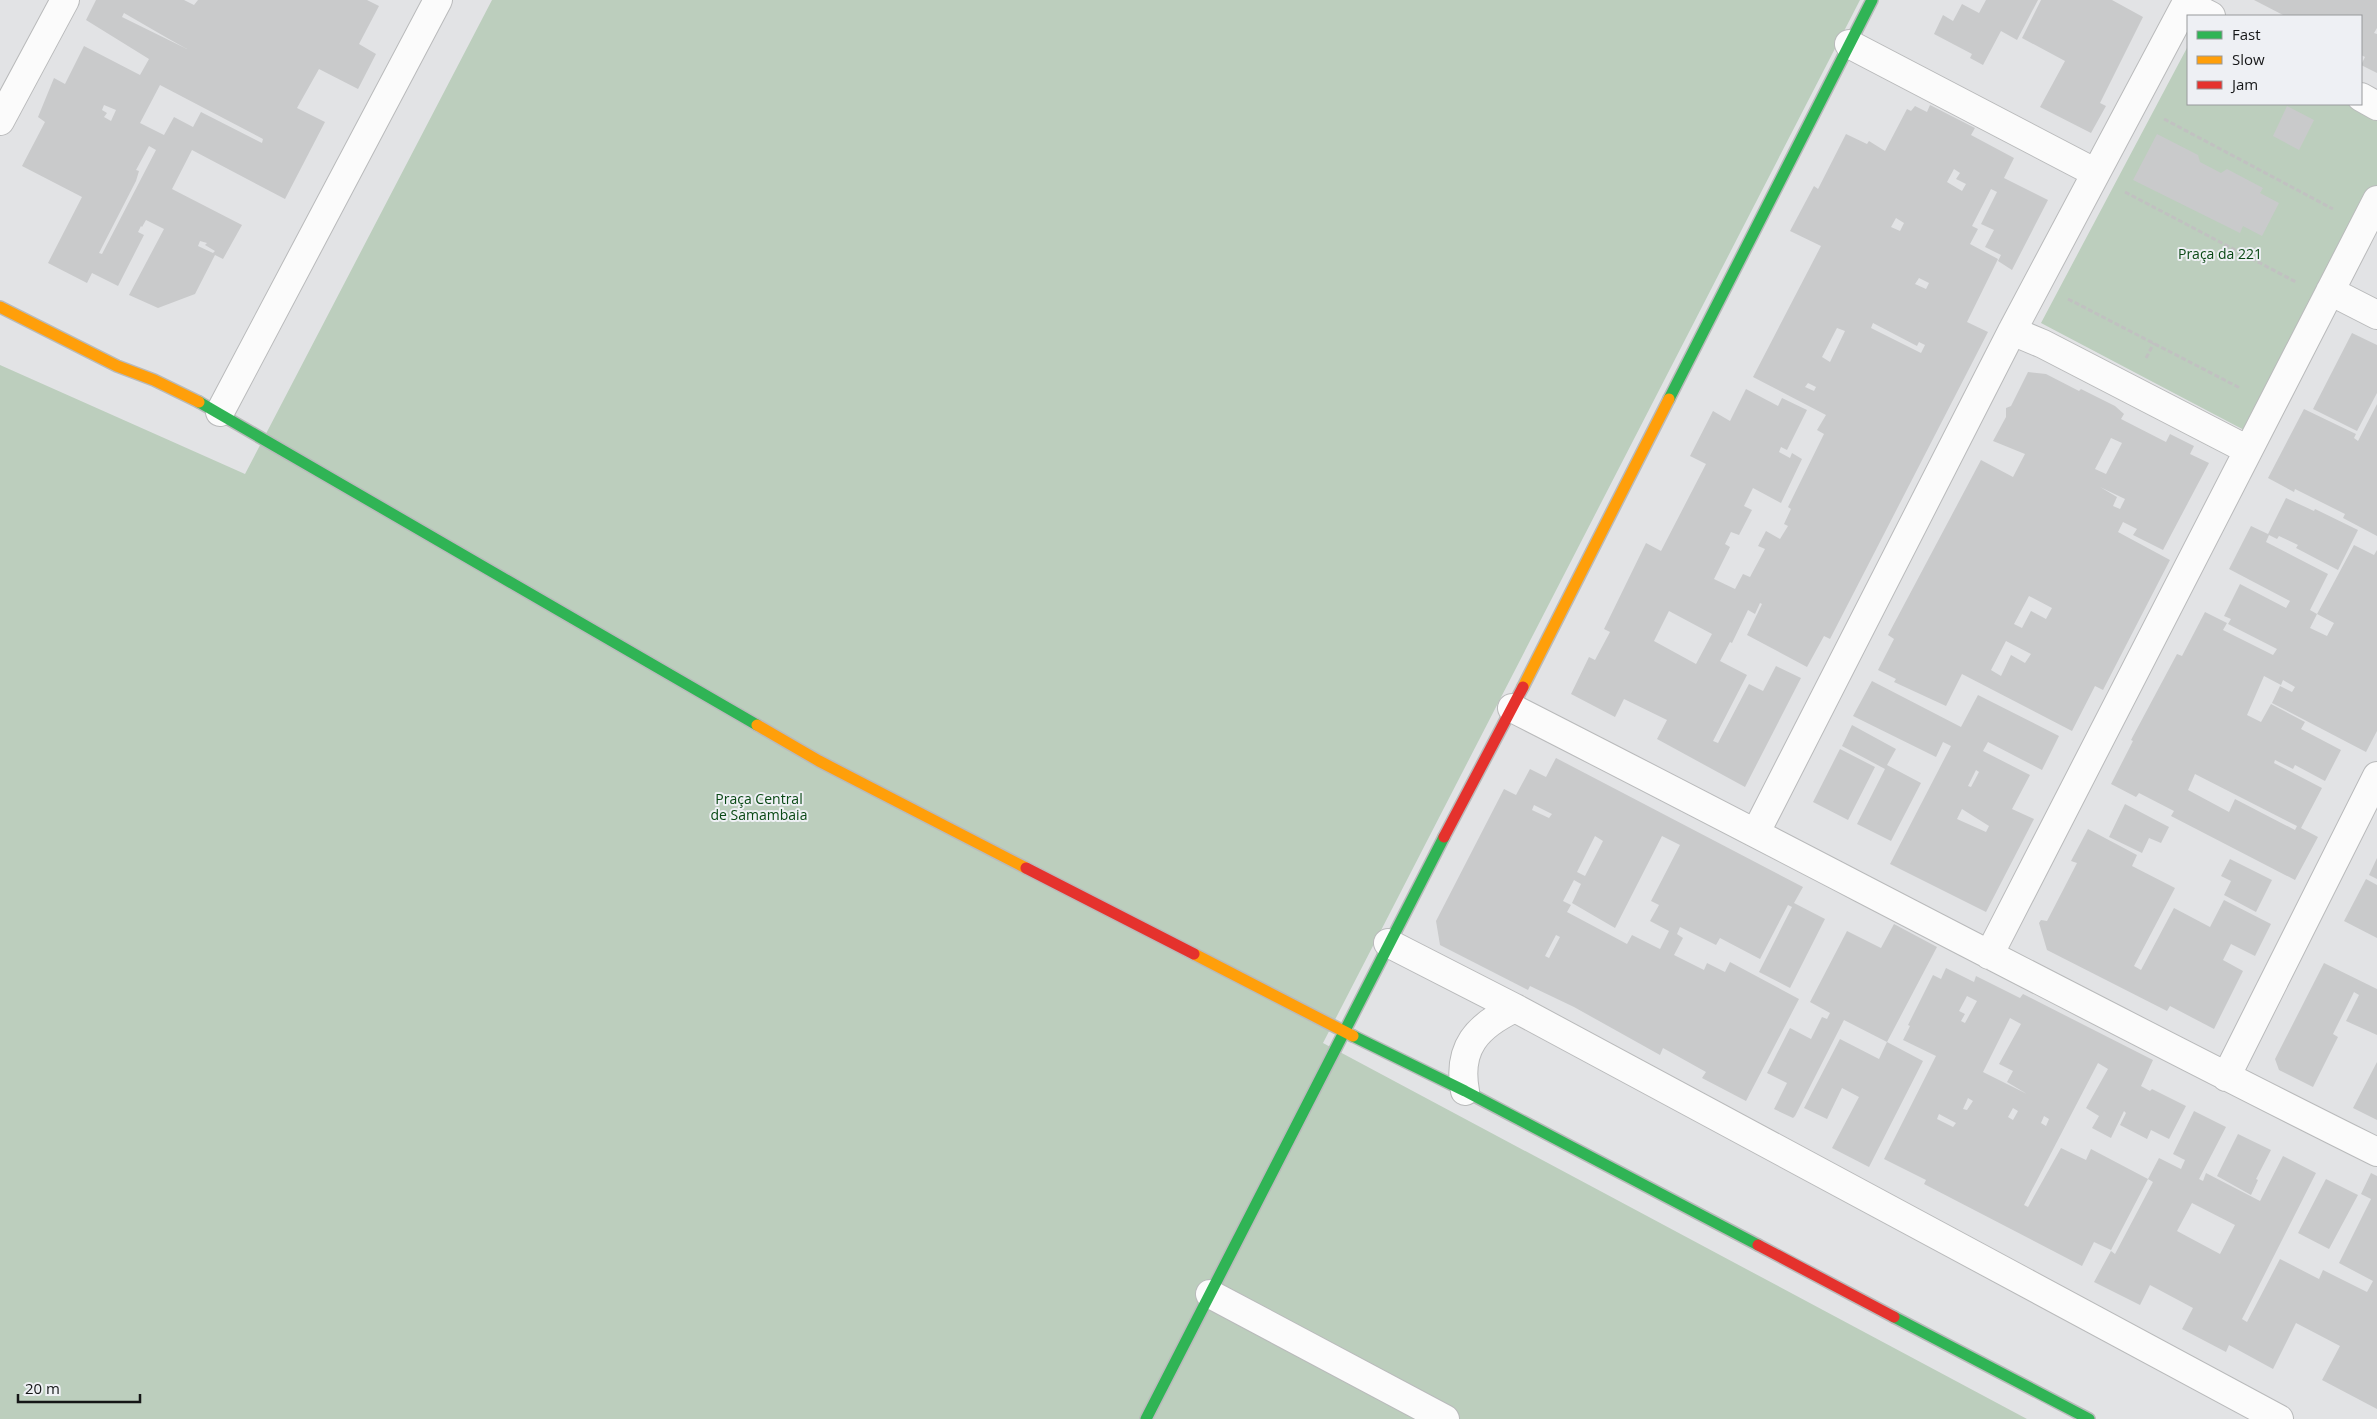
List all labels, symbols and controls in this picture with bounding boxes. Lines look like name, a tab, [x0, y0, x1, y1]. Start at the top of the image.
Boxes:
legend	[2187, 15, 2362, 105]
text: Fast	[2232, 24, 2261, 44]
text: Slow	[2232, 49, 2265, 69]
text: Jam	[2230, 74, 2258, 94]
park label: Praça da 221	[2178, 244, 2262, 263]
park label: Praça Central de Samambaia	[711, 789, 807, 824]
scale bar	[18, 1372, 140, 1404]
text: 20 m	[25, 1378, 60, 1398]

